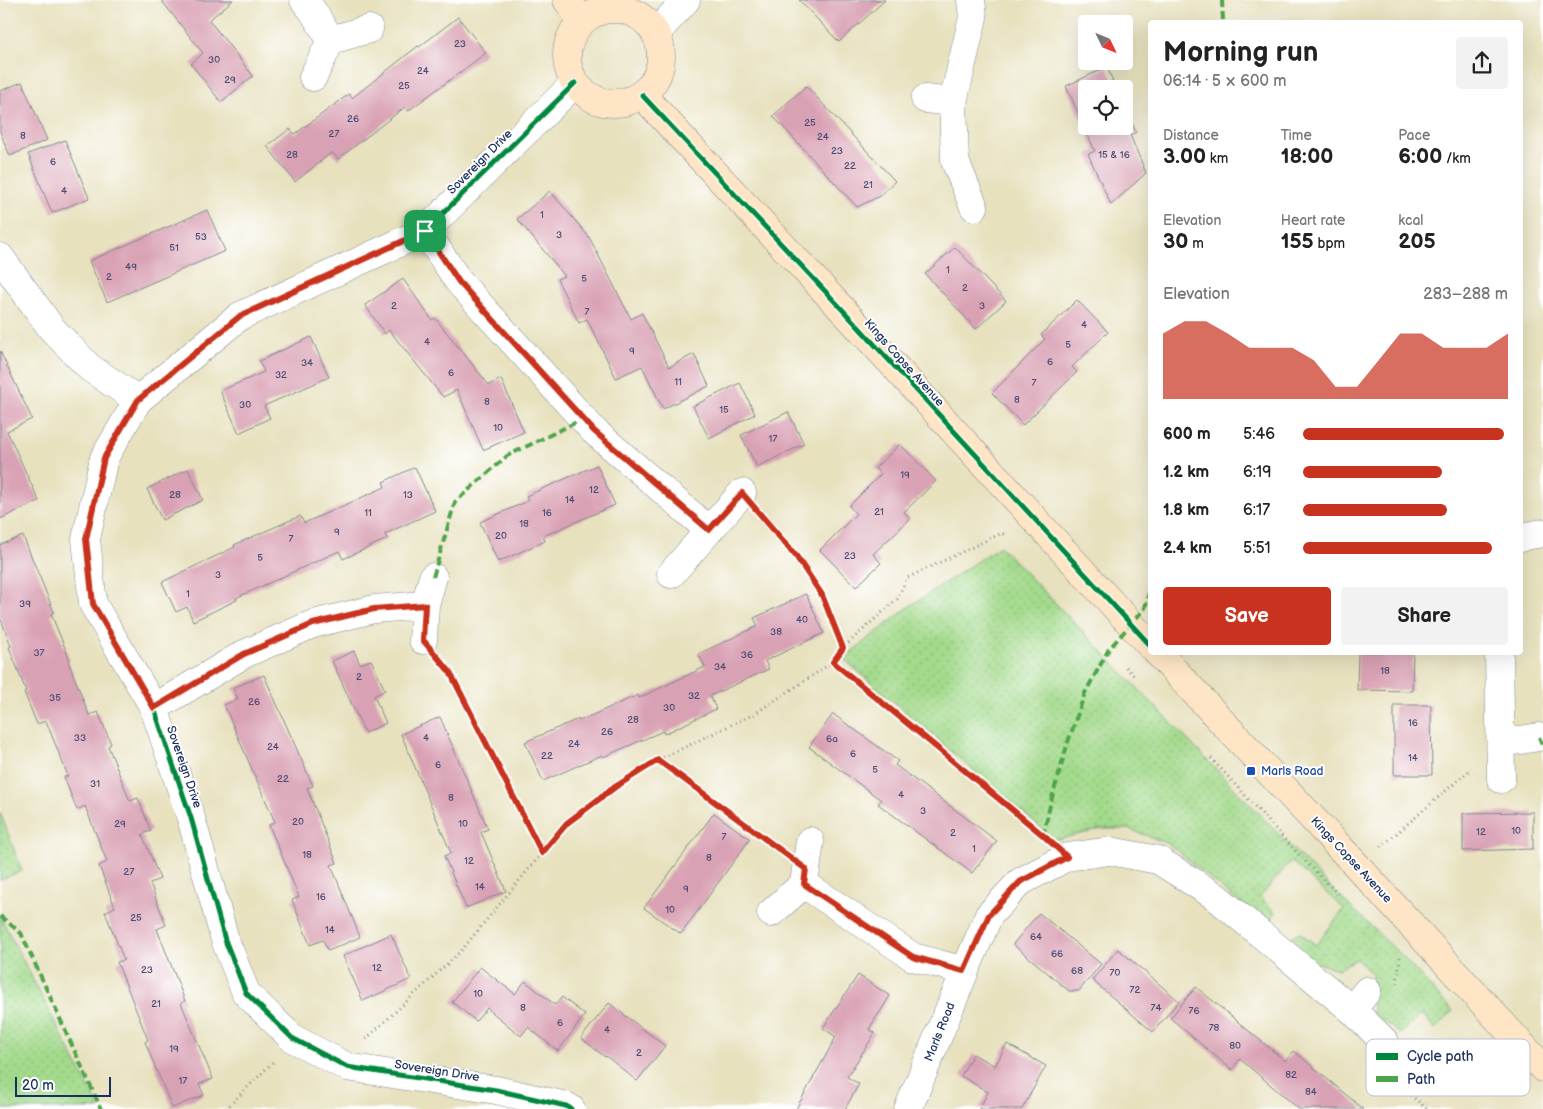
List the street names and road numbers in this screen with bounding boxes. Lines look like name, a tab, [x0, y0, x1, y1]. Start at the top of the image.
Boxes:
street label: Sovereign Drive	[444, 126, 516, 198]
street label: Kings Copse Avenue	[861, 316, 947, 410]
street label: Sovereign Drive	[163, 724, 205, 810]
street label: Kings Copse Avenue	[1307, 814, 1395, 906]
street label: Marls Road	[921, 1000, 959, 1064]
street label: Sovereign Drive	[393, 1057, 481, 1085]

